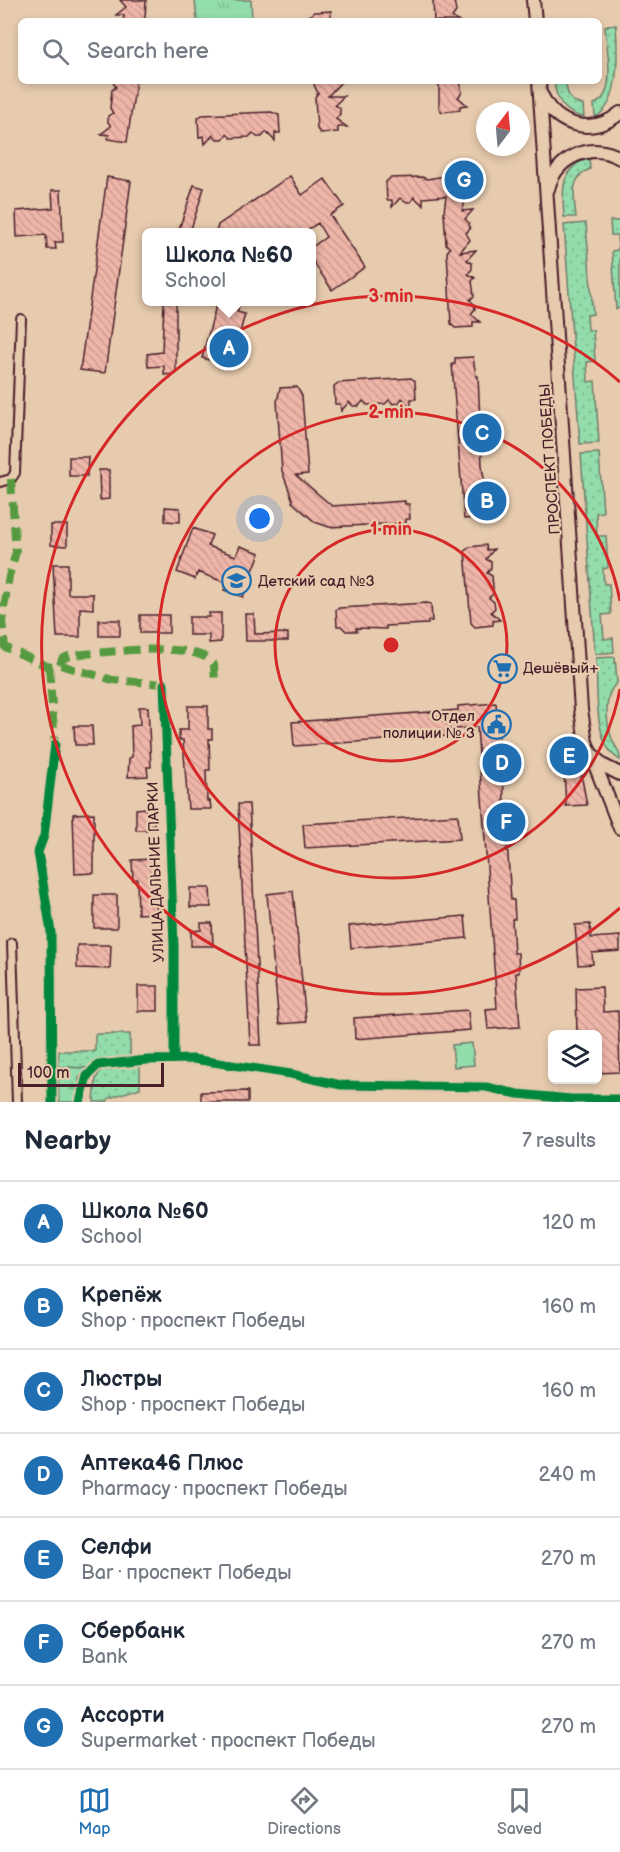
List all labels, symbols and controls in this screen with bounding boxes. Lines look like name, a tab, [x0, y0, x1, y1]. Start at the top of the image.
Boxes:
search box	[18, 18, 602, 84]
icon: search	[39, 35, 72, 68]
text: Search here	[87, 38, 209, 65]
north arrow	[476, 102, 530, 156]
pin: G	[444, 158, 484, 202]
popup	[142, 228, 316, 306]
text: Школа №60	[165, 242, 293, 269]
text: School	[165, 269, 226, 293]
text: 3 min	[368, 286, 414, 307]
pin: A	[210, 326, 248, 370]
street label: ПРОСПЕКТ ПОБЕДЫ	[535, 383, 565, 535]
text: 2 min	[368, 402, 414, 423]
pin: C	[462, 410, 502, 456]
pin: B	[468, 478, 506, 524]
your location	[245, 504, 274, 533]
text: 1 min	[370, 519, 412, 540]
school or university icon: Детский сад №3	[221, 565, 253, 597]
place label: Детский сад №3	[258, 572, 375, 591]
centre of rings	[381, 635, 401, 655]
supermarket icon: Дешёвый+	[486, 652, 518, 684]
place label: Дешёвый+	[523, 659, 599, 678]
place label: Отдел полиции № 3	[383, 707, 475, 743]
public building icon: Отдел полиции № 3	[480, 709, 512, 741]
pin: E	[550, 734, 588, 778]
pin: D	[482, 740, 522, 786]
street label: УЛИЦА ДАЛЬНИЕ ПАРКИ	[143, 781, 169, 963]
pin: F	[486, 800, 526, 844]
map controls	[548, 1030, 602, 1084]
button: layers	[548, 1030, 602, 1084]
scale bar	[18, 1060, 164, 1088]
text: 100 m	[27, 1064, 70, 1083]
text: Nearby	[24, 1126, 111, 1157]
text: 7 results	[522, 1129, 596, 1153]
text: Школа №60	[81, 1198, 209, 1225]
text: A	[37, 1211, 50, 1235]
text: 120 m	[543, 1211, 596, 1235]
text: School	[81, 1225, 142, 1249]
text: Крепёж	[81, 1282, 162, 1309]
text: B	[36, 1295, 51, 1319]
text: 160 m	[542, 1295, 596, 1319]
text: Shop · проспект Победы	[81, 1309, 305, 1333]
text: Люстры	[81, 1366, 162, 1393]
text: C	[36, 1379, 51, 1403]
text: 160 m	[542, 1379, 596, 1403]
text: Shop · проспект Победы	[81, 1393, 305, 1417]
text: Аптека46 Плюс	[81, 1450, 243, 1477]
text: D	[37, 1463, 50, 1487]
text: 240 m	[539, 1463, 596, 1487]
text: Pharmacy · проспект Победы	[81, 1477, 348, 1501]
text: Селфи	[81, 1534, 152, 1561]
text: E	[37, 1547, 50, 1571]
text: 270 m	[541, 1547, 596, 1571]
text: Bar · проспект Победы	[81, 1561, 292, 1585]
text: Сбербанк	[81, 1618, 185, 1645]
text: F	[37, 1631, 50, 1655]
text: 270 m	[541, 1631, 596, 1655]
text: Bank	[81, 1645, 127, 1669]
text: Ассорти	[81, 1702, 165, 1729]
text: G	[36, 1715, 51, 1739]
text: 270 m	[541, 1715, 596, 1739]
text: Supermarket · проспект Победы	[81, 1729, 376, 1753]
tab: Map	[78, 1784, 111, 1839]
tab: Directions	[267, 1784, 341, 1839]
tab: Saved	[497, 1784, 542, 1839]

